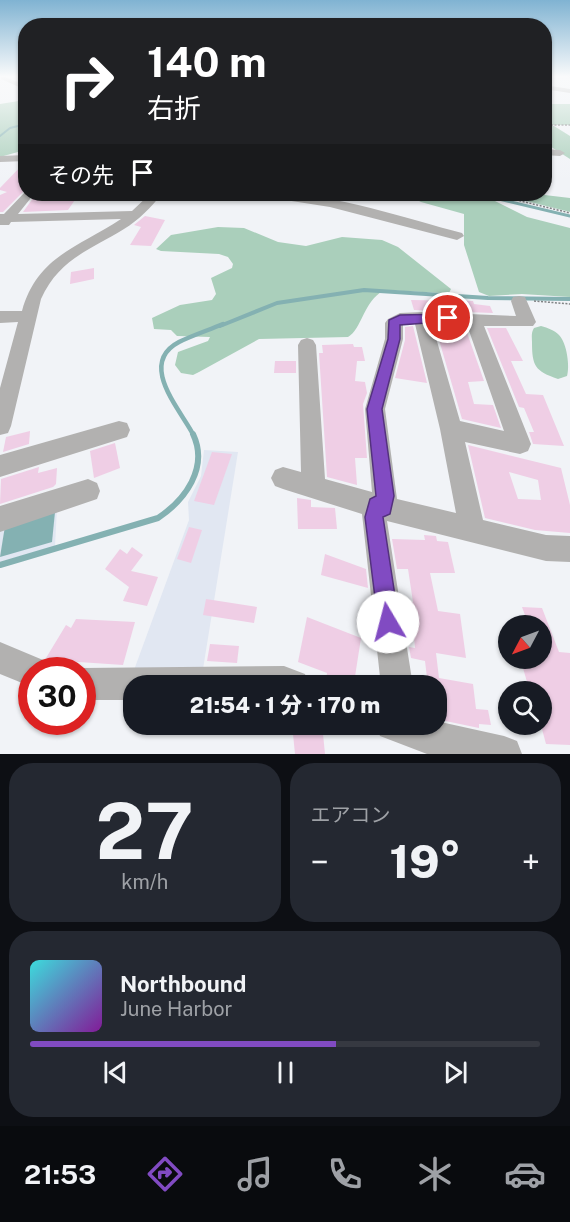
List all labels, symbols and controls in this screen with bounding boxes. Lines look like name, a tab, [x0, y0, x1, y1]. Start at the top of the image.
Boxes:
text: 140 m	[147, 37, 267, 86]
icon: right	[48, 42, 126, 120]
text: 右折	[147, 92, 201, 124]
icon: arrive	[126, 156, 159, 189]
text: その先	[48, 162, 114, 188]
pin	[422, 292, 473, 343]
icon: arrive	[431, 301, 464, 334]
position arrow	[356, 590, 420, 654]
north arrow	[498, 615, 552, 669]
map controls	[498, 615, 552, 735]
speed limit sign: 30	[18, 657, 96, 735]
button: search	[498, 681, 552, 735]
text: 21:54 · 1 分 · 170 m	[190, 692, 380, 718]
text: 27	[96, 785, 194, 877]
text: エアコン	[311, 803, 391, 827]
text: 19°	[389, 835, 461, 888]
text: −	[311, 843, 329, 881]
text: +	[522, 843, 540, 881]
text: km/h	[121, 870, 168, 894]
text: Northbound	[120, 971, 246, 997]
text: June Harbor	[120, 997, 232, 1021]
icon: previous	[99, 1056, 132, 1089]
icon: pause	[269, 1056, 302, 1089]
icon: next	[439, 1056, 472, 1089]
icon: directions	[144, 1153, 186, 1195]
icon: music	[234, 1153, 276, 1195]
icon: phone	[324, 1153, 366, 1195]
icon: climate	[414, 1153, 456, 1195]
icon: car	[504, 1153, 546, 1195]
text: 21:53	[24, 1158, 96, 1190]

